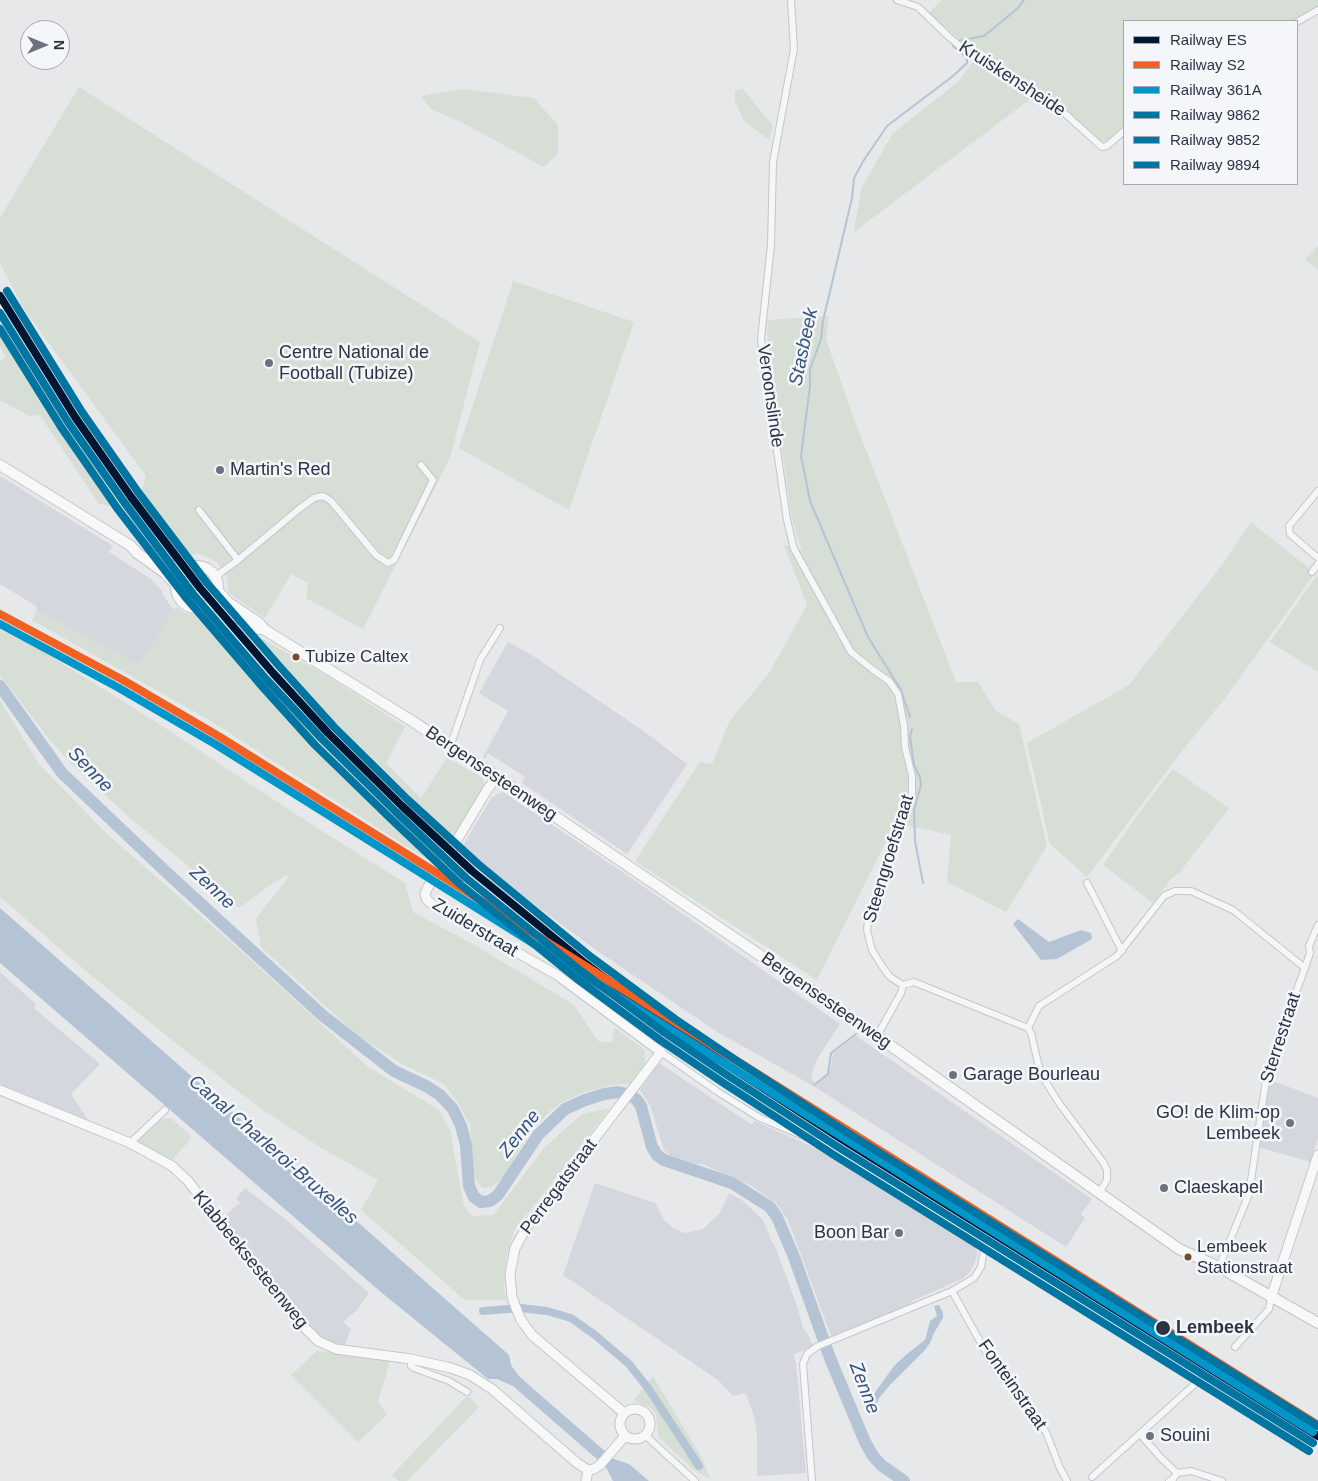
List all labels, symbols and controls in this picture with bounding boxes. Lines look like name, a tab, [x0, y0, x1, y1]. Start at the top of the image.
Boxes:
north arrow	[20, 20, 70, 70]
legend	[1123, 20, 1298, 185]
text: Railway ES	[1170, 31, 1247, 48]
street label: Kruiskensheide	[955, 36, 1069, 122]
text: N	[51, 40, 67, 50]
text: Railway S2	[1170, 56, 1245, 73]
text: Railway 361A	[1170, 81, 1262, 98]
text: Railway 9862	[1170, 106, 1260, 123]
text: Railway 9852	[1170, 131, 1260, 148]
text: Railway 9894	[1170, 156, 1260, 173]
water label: Stasbeek	[785, 306, 823, 388]
place label: Centre National de Football (Tubize)	[279, 342, 429, 384]
street label: Veroonslinde	[752, 343, 788, 449]
marker: Centre National de Football (Tubize)	[263, 357, 275, 369]
place label: Martin's Red	[230, 459, 330, 481]
marker: Martin's Red	[214, 464, 226, 476]
place label: Tubize Caltex	[305, 647, 408, 667]
marker: Tubize Caltex	[291, 652, 301, 662]
street label: Bergensesteenweg	[421, 722, 561, 826]
water label: Senne	[63, 742, 117, 798]
street label: Steengroefstraat	[859, 792, 919, 926]
water label: Zenne	[185, 861, 239, 915]
street label: Zuiderstraat	[428, 894, 522, 962]
street label: Bergensesteenweg	[757, 948, 895, 1054]
street label: Sterrestraat	[1256, 990, 1306, 1086]
place label: Garage Bourleau	[963, 1064, 1100, 1086]
marker: Garage Bourleau	[947, 1069, 959, 1081]
water label: Canal Charleroi-Bruxelles	[184, 1070, 362, 1230]
place label: GO! de Klim-op Lembeek	[1156, 1102, 1280, 1144]
water label: Zenne	[494, 1106, 546, 1162]
marker: GO! de Klim-op Lembeek	[1284, 1117, 1296, 1129]
street label: Perregatstraat	[516, 1135, 602, 1239]
place label: Claeskapel	[1174, 1177, 1263, 1199]
marker: Claeskapel	[1158, 1182, 1170, 1194]
street label: Klabbeeksesteenweg	[188, 1187, 312, 1333]
place label: Boon Bar	[814, 1222, 889, 1244]
marker: Boon Bar	[893, 1227, 905, 1239]
place label: Lembeek Stationstraat	[1197, 1237, 1292, 1277]
marker: Lembeek Stationstraat	[1183, 1252, 1193, 1262]
place label: Lembeek	[1176, 1317, 1254, 1339]
marker: Lembeek	[1154, 1319, 1172, 1337]
street label: Fonteinstraat	[973, 1336, 1051, 1434]
water label: Zenne	[844, 1359, 884, 1417]
place label: Souini	[1160, 1425, 1210, 1447]
marker: Souini	[1144, 1430, 1156, 1442]

